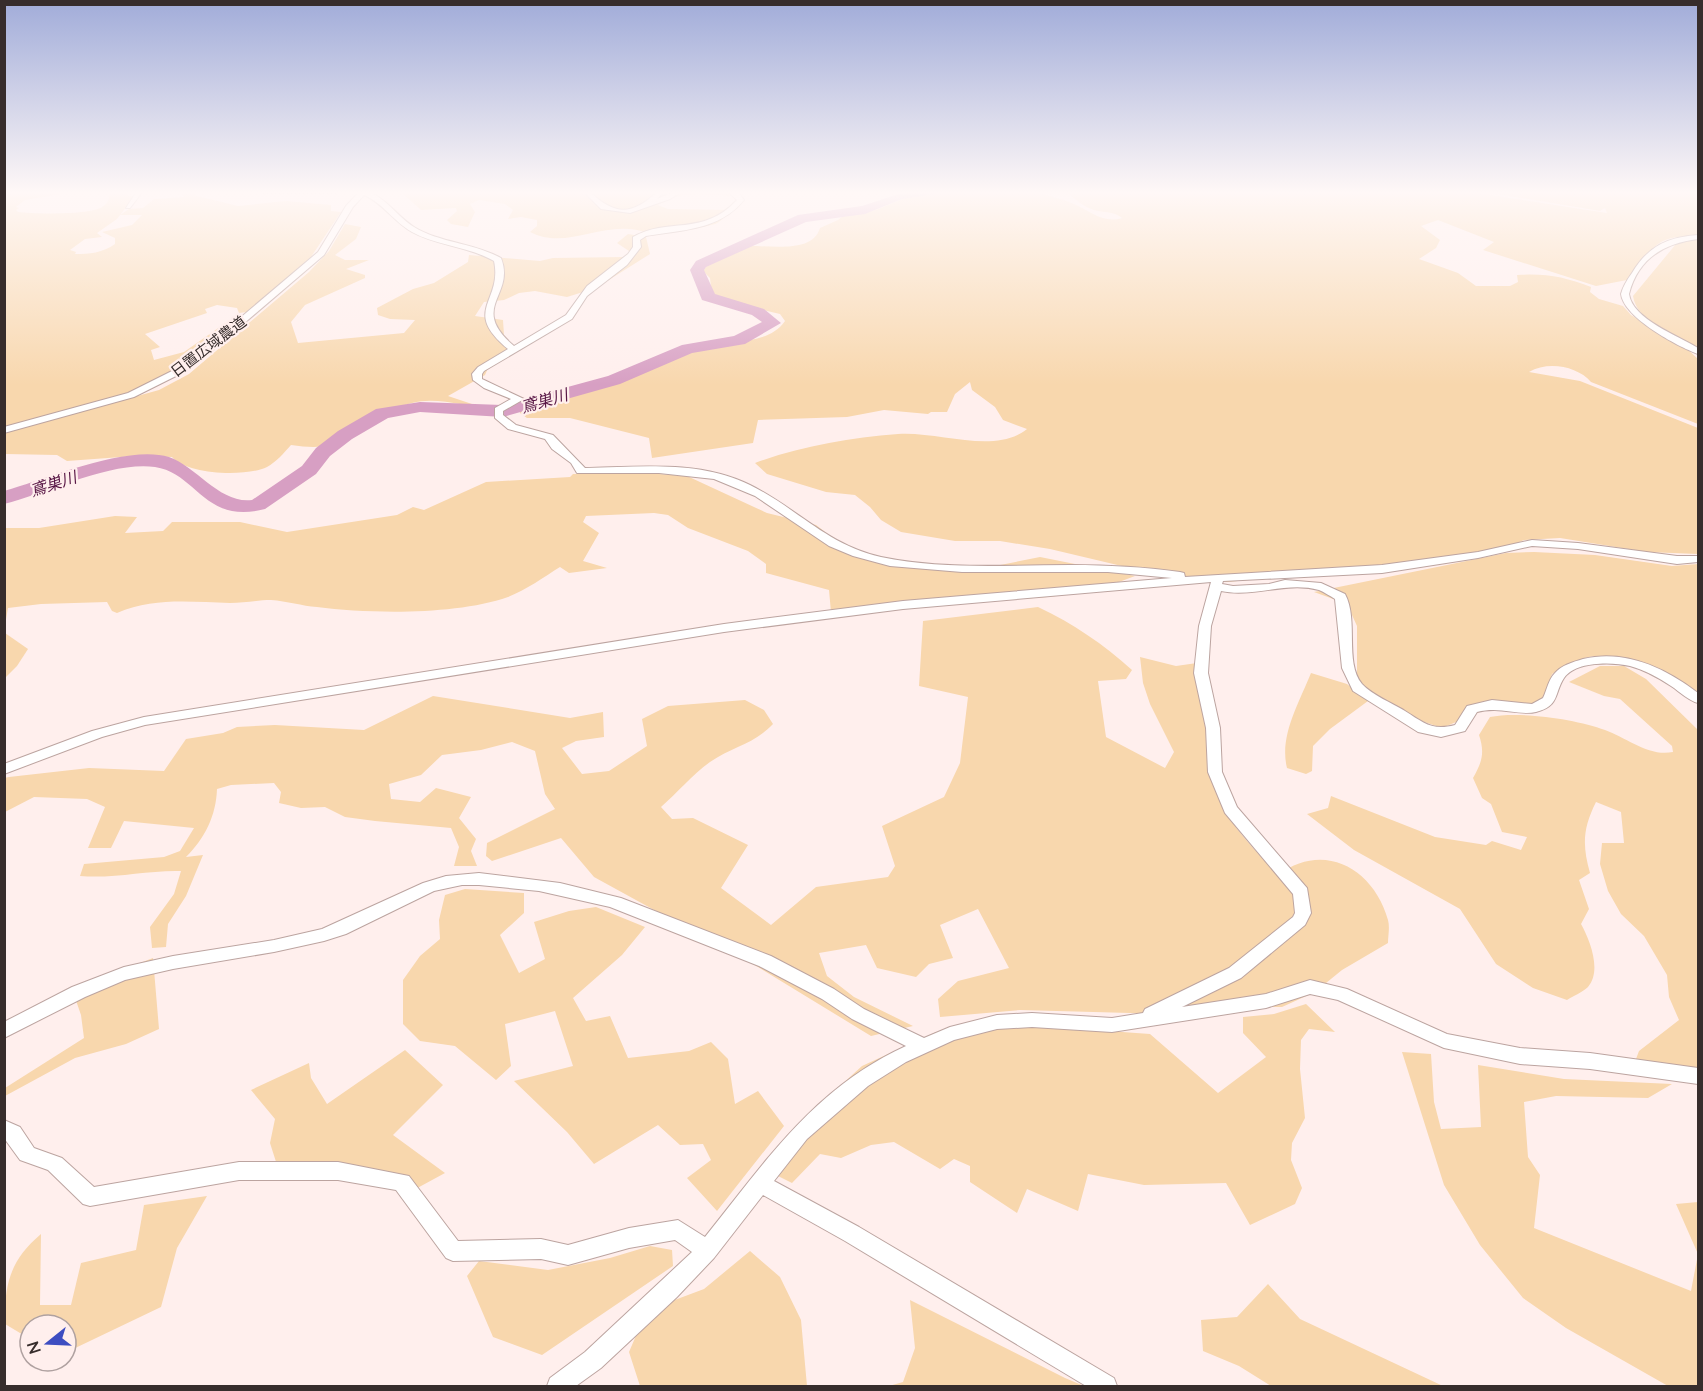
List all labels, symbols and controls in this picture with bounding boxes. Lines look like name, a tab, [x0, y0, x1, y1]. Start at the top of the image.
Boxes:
street label: 日置広域農道	[167, 312, 249, 380]
water label: 鳶巣川	[518, 384, 572, 416]
water label: 鳶巣川	[27, 466, 81, 499]
north arrow	[18, 1313, 78, 1373]
text: N	[22, 1339, 44, 1357]

